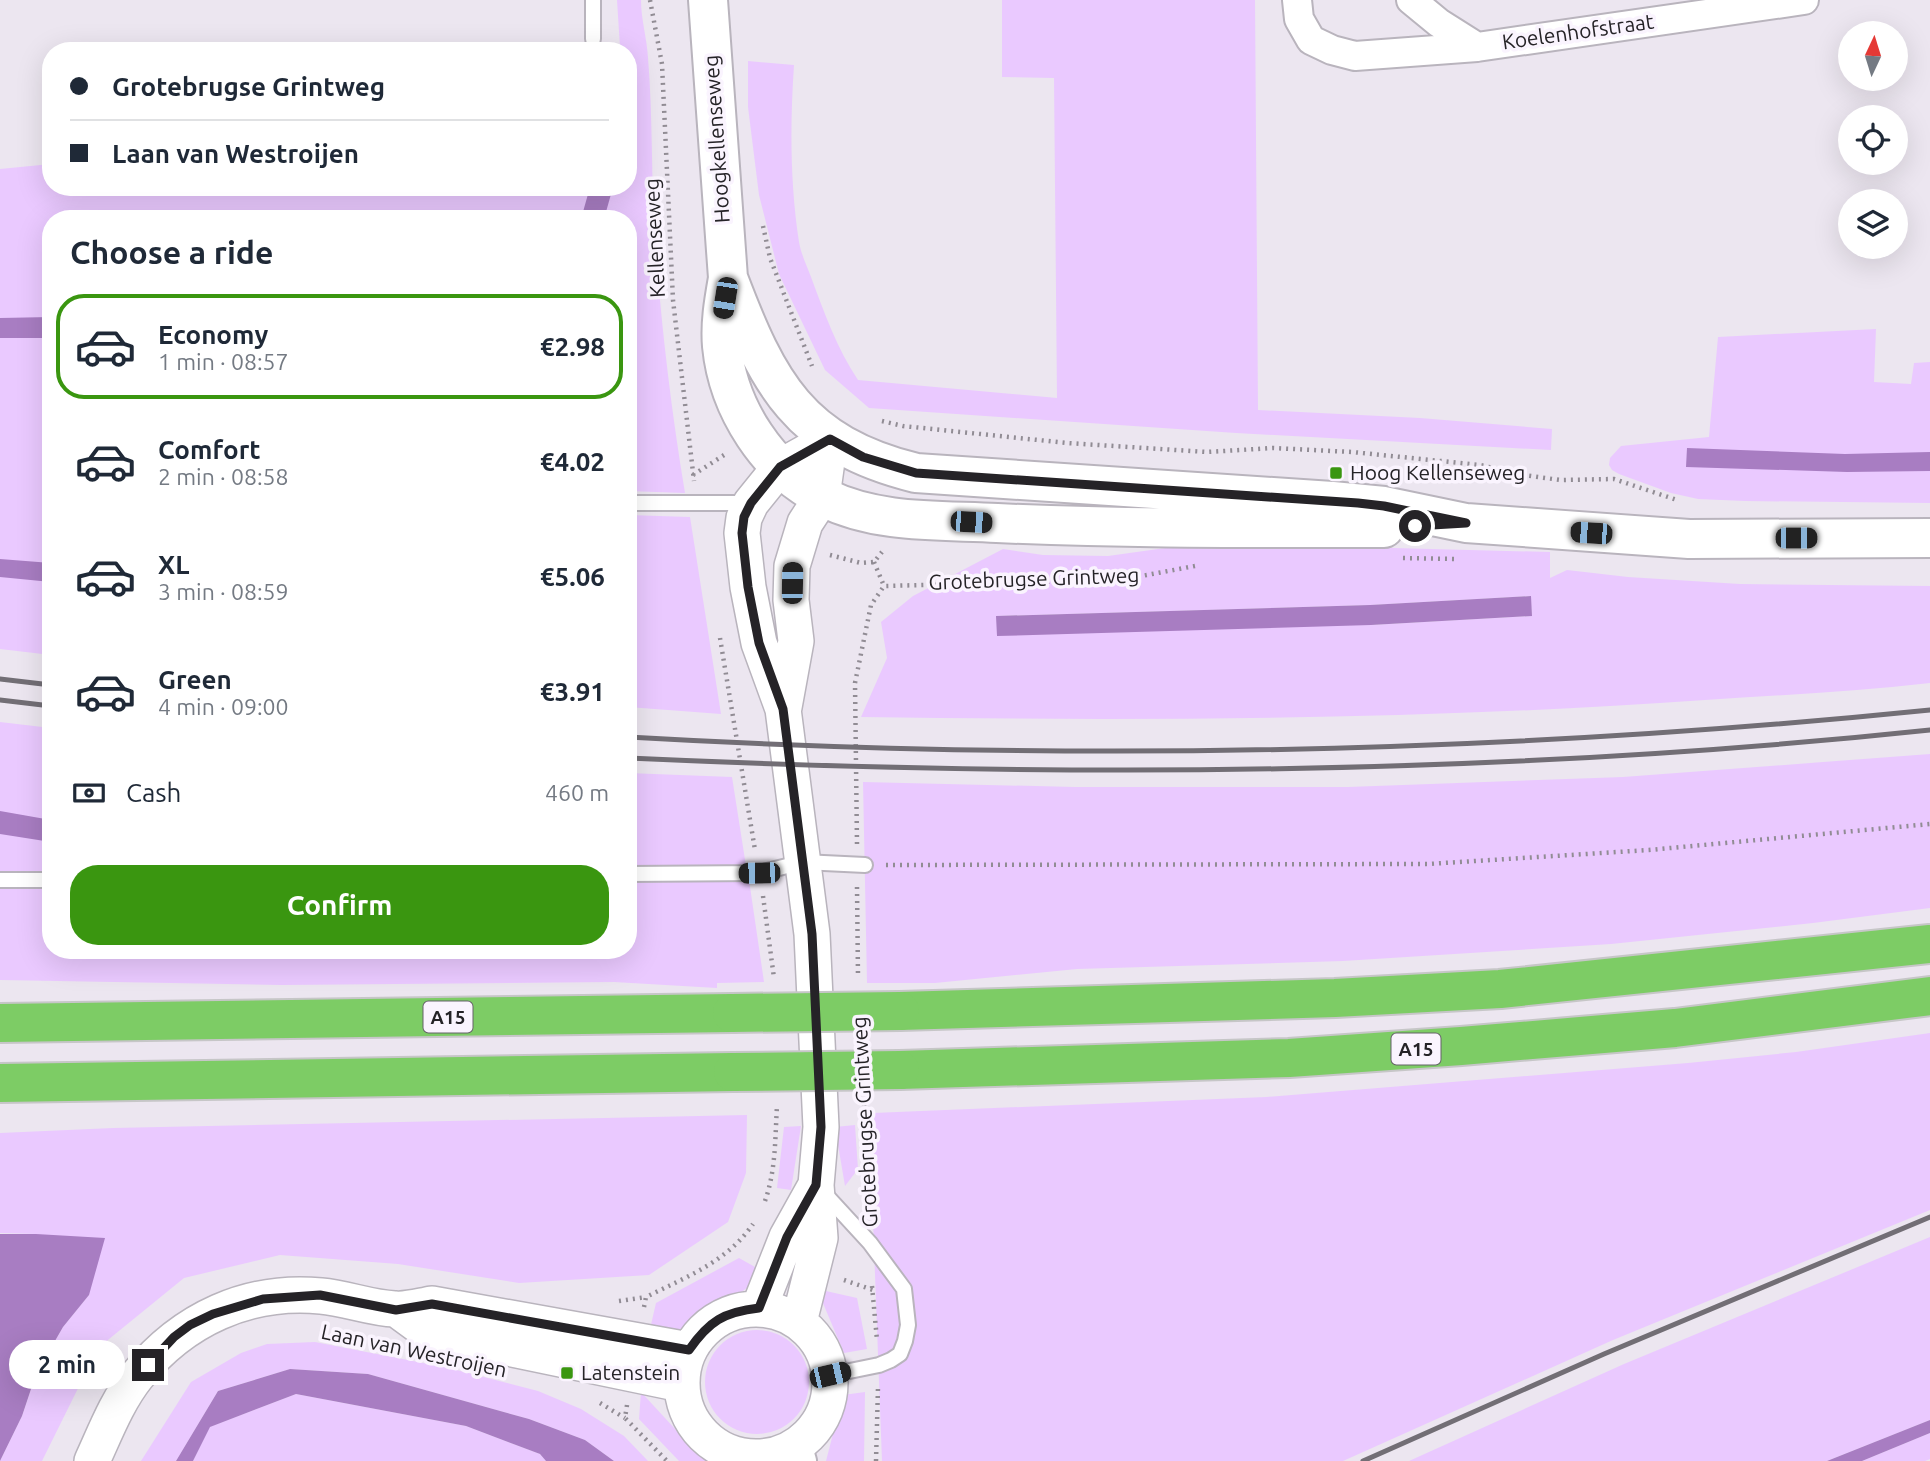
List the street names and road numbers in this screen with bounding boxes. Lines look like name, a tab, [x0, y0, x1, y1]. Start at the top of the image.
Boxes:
street label: Koelenhofstraat	[1500, 8, 1655, 54]
street label: Hoogkellenseweg	[698, 54, 734, 224]
street label: Kellenseweg	[639, 178, 669, 298]
street label: Grotebrugse Grintweg	[928, 562, 1140, 594]
road number: A15	[424, 1001, 472, 1032]
street label: Grotebrugse Grintweg	[846, 1016, 882, 1228]
road number: A15	[1392, 1034, 1440, 1064]
street label: Laan van Westroijen	[319, 1319, 509, 1381]

